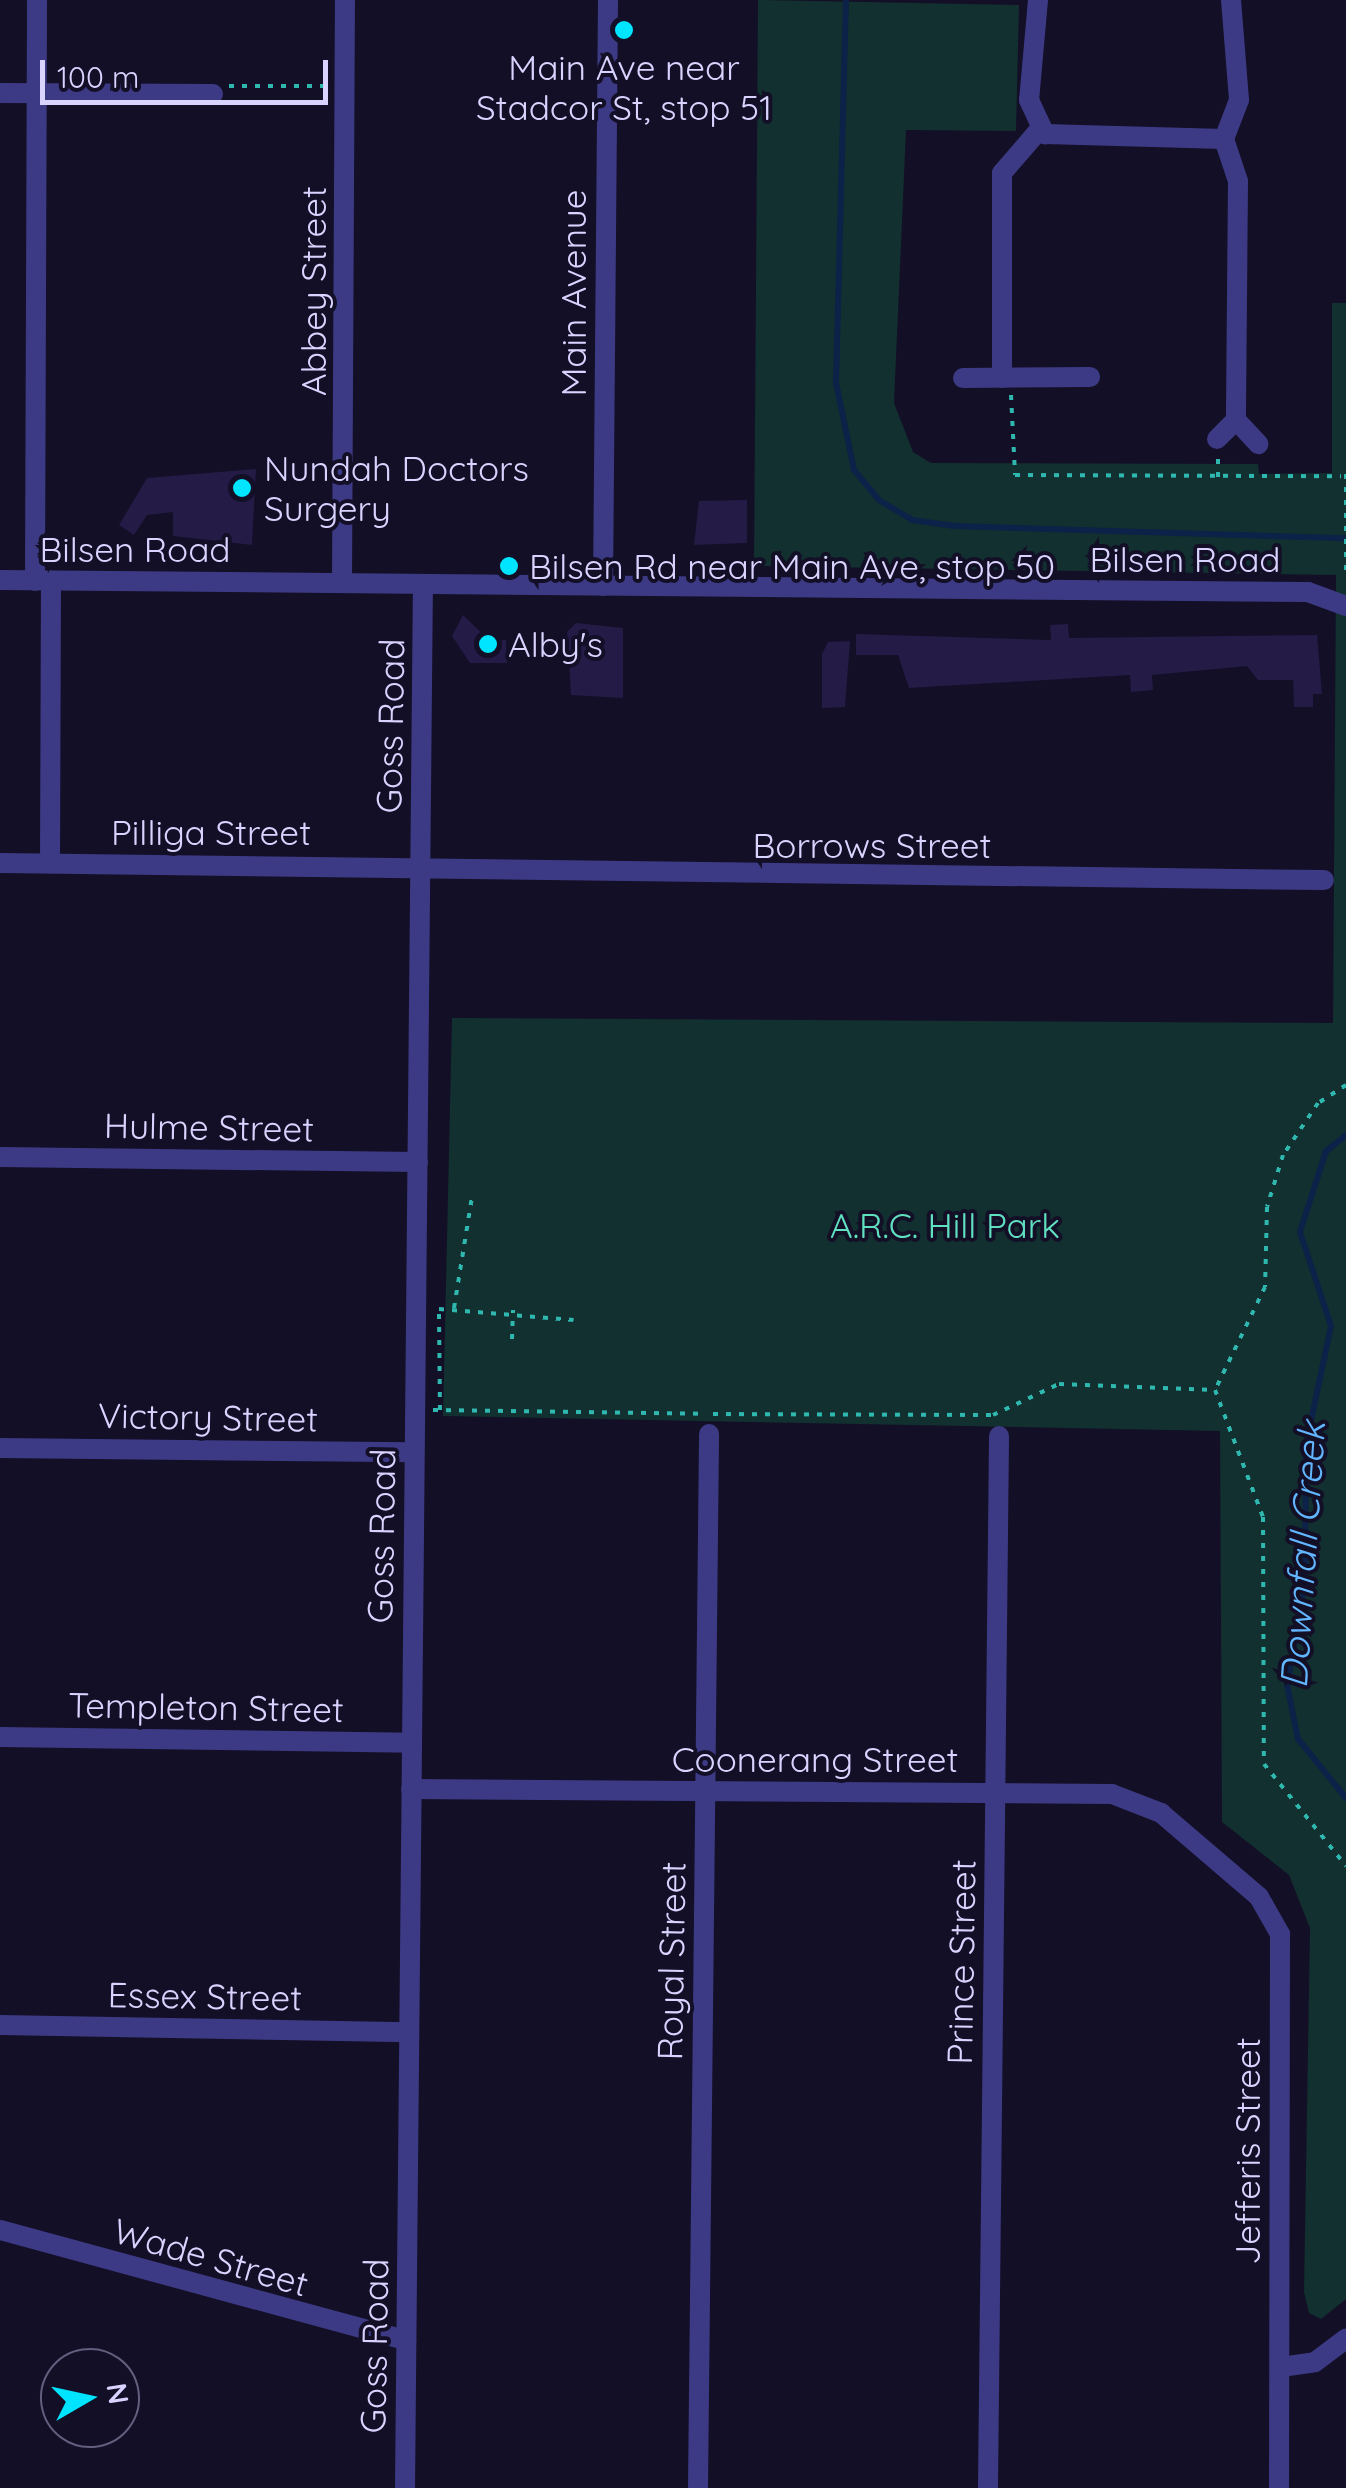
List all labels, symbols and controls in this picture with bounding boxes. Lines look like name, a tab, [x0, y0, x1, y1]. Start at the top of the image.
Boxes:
marker: Main Ave near Stadcor St, stop 51	[613, 19, 635, 41]
scale bar	[45, 40, 332, 102]
place label: Main Ave near Stadcor St, stop 51	[476, 46, 772, 128]
text: 100 m	[57, 58, 139, 96]
street label: Abbey Street	[292, 186, 334, 396]
street label: Main Avenue	[552, 189, 594, 397]
place label: Nundah Doctors Surgery	[264, 447, 529, 529]
marker: Nundah Doctors Surgery	[229, 475, 255, 501]
street label: Bilsen Road	[39, 528, 231, 570]
street label: Bilsen Road	[1089, 538, 1281, 580]
place label: Bilsen Rd near Main Ave, stop 50	[529, 545, 1055, 587]
marker: Bilsen Rd near Main Ave, stop 50	[498, 555, 520, 577]
place label: Alby's	[508, 623, 603, 665]
marker: Alby's	[477, 633, 499, 655]
street label: Goss Road	[367, 638, 413, 814]
street label: Pilliga Street	[111, 811, 311, 853]
street label: Borrows Street	[753, 824, 991, 866]
street label: Hulme Street	[104, 1104, 314, 1150]
park label: A.R.C. Hill Park	[830, 1204, 1060, 1246]
street label: Victory Street	[98, 1394, 318, 1440]
water label: Downfall Creek	[1271, 1420, 1335, 1690]
street label: Goss Road	[358, 1448, 404, 1624]
street label: Templeton Street	[68, 1684, 344, 1730]
street label: Coonerang Street	[672, 1738, 958, 1780]
street label: Prince Street	[938, 1859, 984, 2065]
street label: Royal Street	[648, 1861, 694, 2061]
street label: Essex Street	[107, 1973, 303, 2019]
street label: Jefferis Street	[1226, 2037, 1268, 2265]
street label: Wade Street	[109, 2209, 313, 2305]
street label: Goss Road	[351, 2258, 397, 2434]
north arrow	[40, 2348, 140, 2448]
text: N	[99, 2381, 137, 2406]

